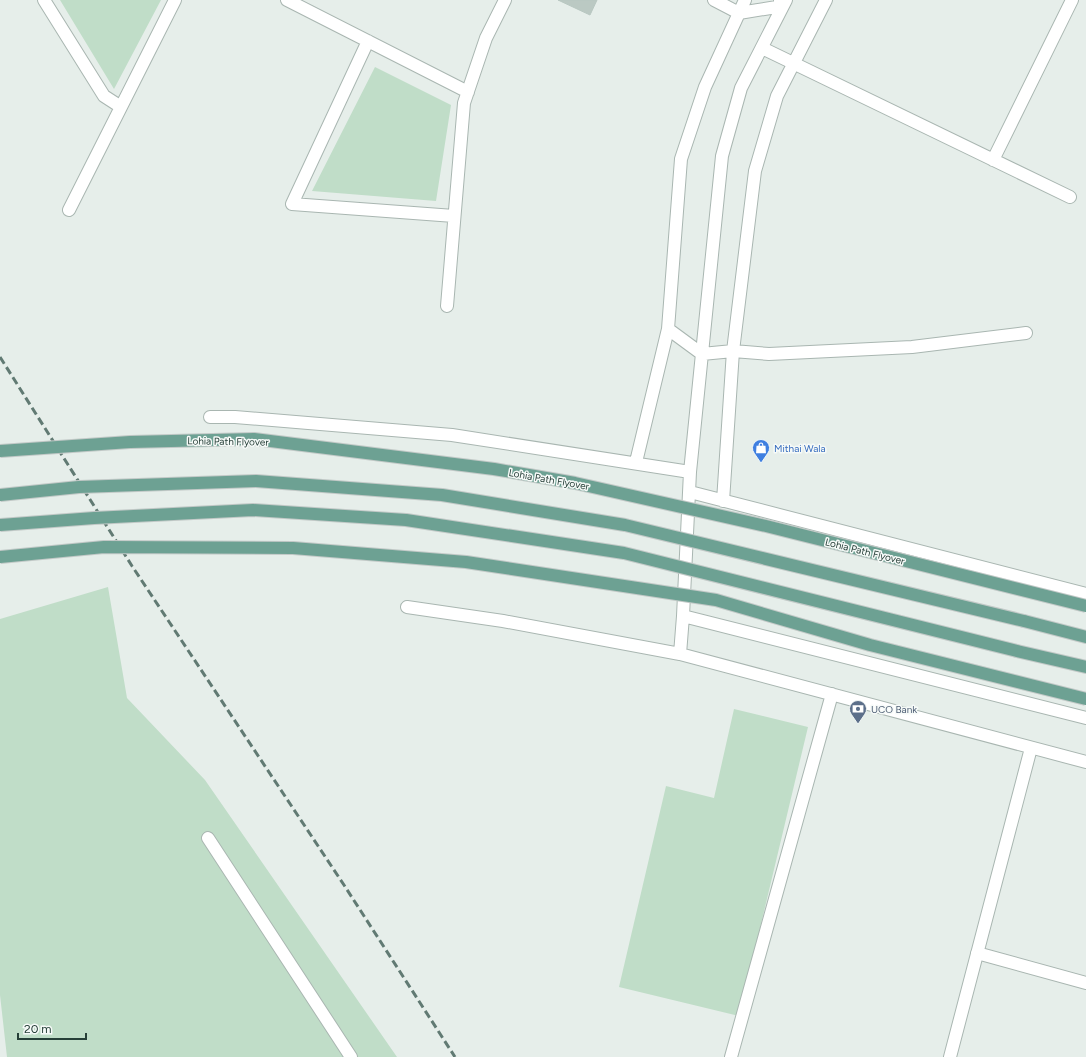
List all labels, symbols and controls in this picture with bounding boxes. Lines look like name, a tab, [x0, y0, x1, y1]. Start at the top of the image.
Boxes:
street label: Lohia Path Flyover	[187, 434, 269, 449]
shop icon: Mithai Wala	[751, 438, 771, 463]
place label: Mithai Wala	[774, 442, 826, 455]
street label: Lohia Path Flyover	[508, 466, 591, 493]
street label: Lohia Path Flyover	[824, 535, 907, 568]
bank icon: UCO Bank	[848, 699, 868, 724]
place label: UCO Bank	[871, 703, 917, 716]
scale bar	[18, 1015, 86, 1041]
text: 20 m	[24, 1022, 52, 1036]

